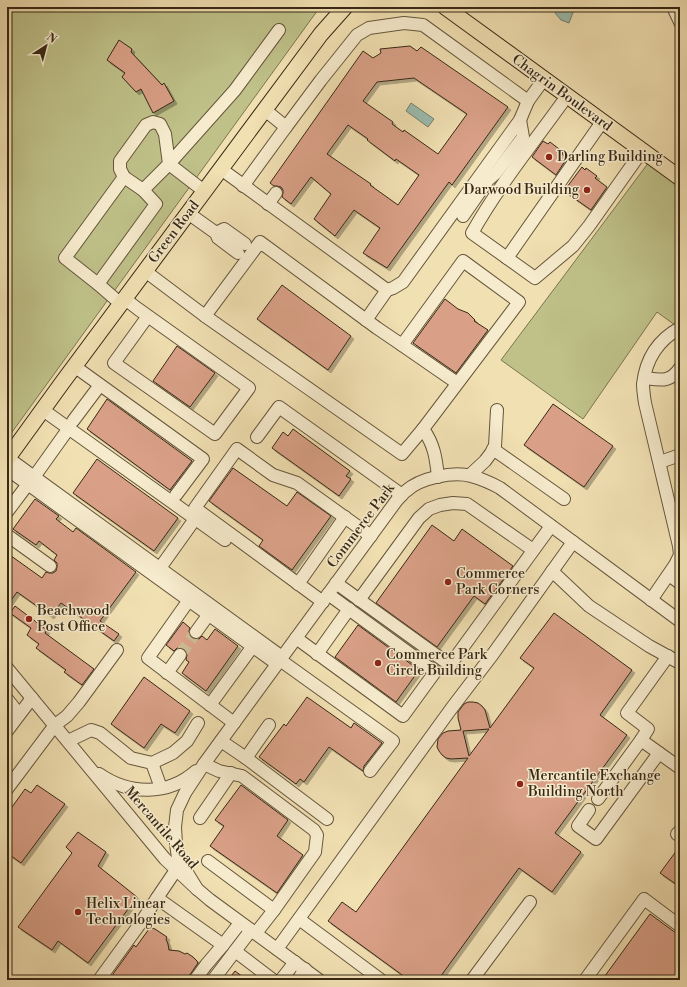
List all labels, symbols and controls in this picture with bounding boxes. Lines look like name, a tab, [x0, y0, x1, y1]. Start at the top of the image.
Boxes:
north arrow	[26, 26, 66, 66]
text: N	[44, 30, 59, 47]
street label: Chagrin Boulevard	[508, 51, 616, 135]
place label: Darling Building	[557, 148, 664, 166]
marker: Darling Building	[544, 152, 554, 162]
place label: Darwood Building	[464, 181, 580, 199]
marker: Darwood Building	[582, 185, 592, 195]
street label: Green Road	[145, 197, 204, 267]
street label: Commerce Park	[323, 480, 399, 572]
place label: Commerce Park Corners	[456, 565, 539, 599]
marker: Commerce Park Corners	[443, 577, 453, 587]
place label: Beachwood Post Office	[36, 602, 109, 636]
marker: Beachwood Post Office	[24, 614, 34, 624]
place label: Commerce Park Circle Building	[386, 646, 488, 680]
marker: Commerce Park Circle Building	[373, 658, 383, 668]
place label: Mercantile Exchange Building North	[527, 767, 661, 801]
marker: Mercantile Exchange Building North	[515, 779, 525, 789]
street label: Mercantile Road	[120, 783, 202, 873]
place label: Helix Linear Technologies	[86, 895, 170, 929]
marker: Helix Linear Technologies	[73, 907, 83, 917]

